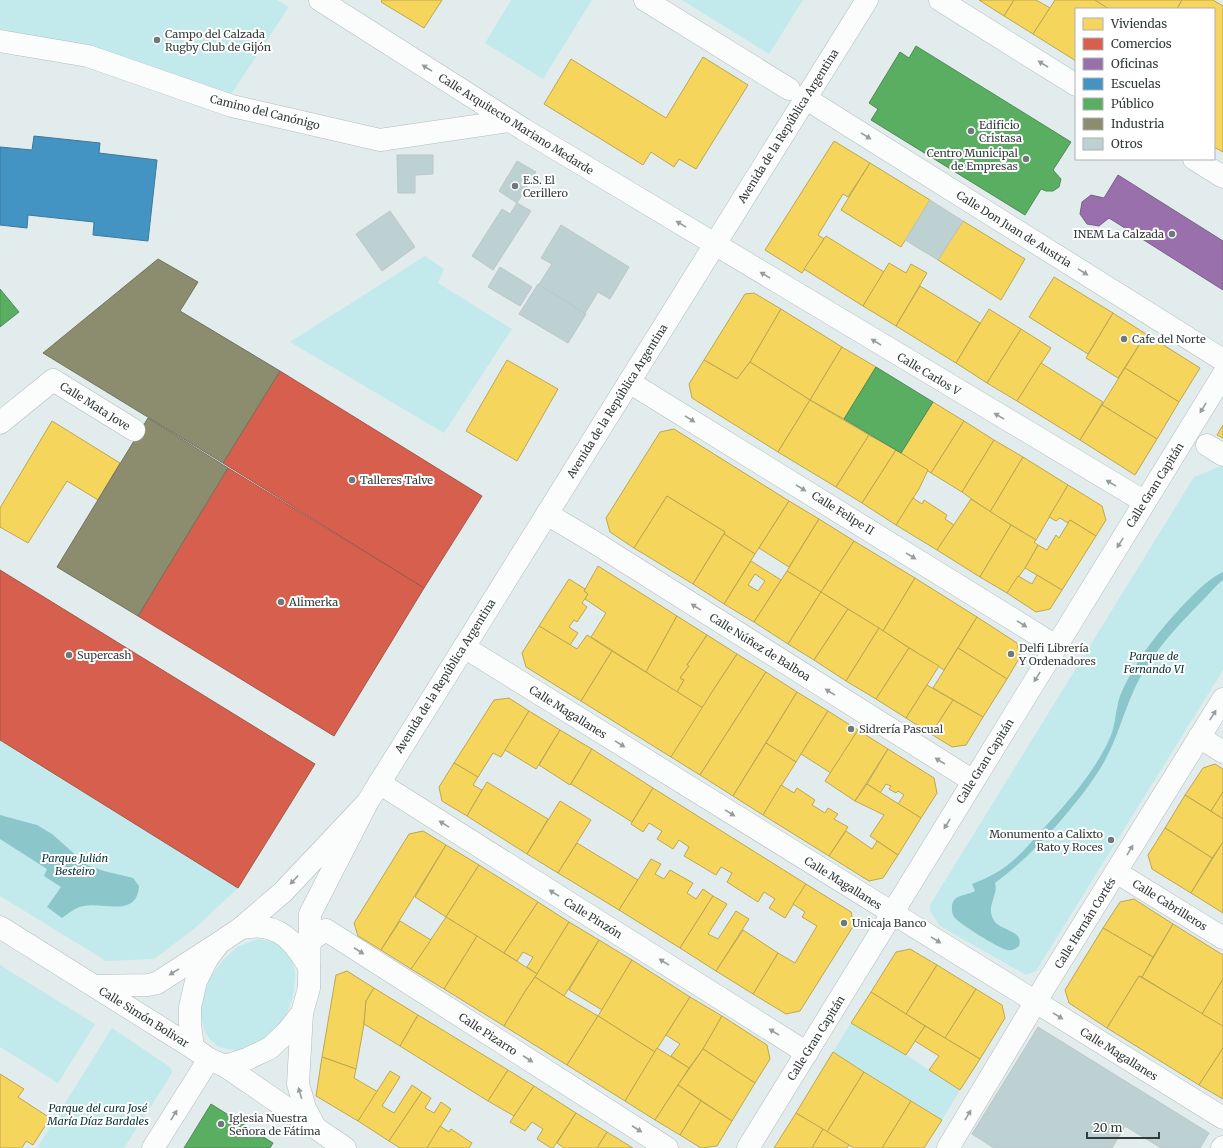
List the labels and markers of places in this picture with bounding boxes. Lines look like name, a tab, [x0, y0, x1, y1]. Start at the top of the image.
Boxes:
place label: Campo del Calzada Rugby Club de Gijón	[165, 27, 272, 54]
marker: Campo del Calzada Rugby Club de Gijón	[152, 35, 162, 45]
place label: Edificio Cristasa	[979, 118, 1022, 145]
marker: Edificio Cristasa	[966, 126, 976, 136]
place label: Centro Municipal de Empresas	[927, 146, 1019, 173]
marker: Centro Municipal de Empresas	[1021, 154, 1031, 164]
place label: E.S. El Cerillero	[523, 173, 568, 200]
marker: E.S. El Cerillero	[510, 181, 520, 191]
place label: INEM La Calzada	[1073, 227, 1164, 241]
marker: INEM La Calzada	[1167, 229, 1177, 239]
place label: Cafe del Norte	[1132, 332, 1206, 346]
marker: Cafe del Norte	[1119, 334, 1129, 344]
place label: Talleres Talve	[360, 473, 433, 487]
marker: Talleres Talve	[347, 475, 357, 485]
place label: Alimerka	[288, 595, 338, 609]
marker: Alimerka	[276, 597, 286, 607]
place label: Delfi Librería Y Ordenadores	[1018, 641, 1096, 668]
place label: Supercash	[77, 648, 132, 662]
marker: Delfi Librería Y Ordenadores	[1006, 649, 1016, 659]
marker: Supercash	[64, 650, 74, 660]
place label: Sidrería Pascual	[859, 722, 944, 736]
marker: Sidrería Pascual	[846, 724, 856, 734]
place label: Monumento a Calixto Rato y Roces	[989, 827, 1104, 854]
marker: Monumento a Calixto Rato y Roces	[1106, 835, 1116, 845]
place label: Unicaja Banco	[852, 916, 927, 930]
marker: Unicaja Banco	[839, 918, 849, 928]
place label: Iglesia Nuestra Señora de Fátima	[229, 1111, 320, 1138]
marker: Iglesia Nuestra Señora de Fátima	[216, 1119, 226, 1129]

